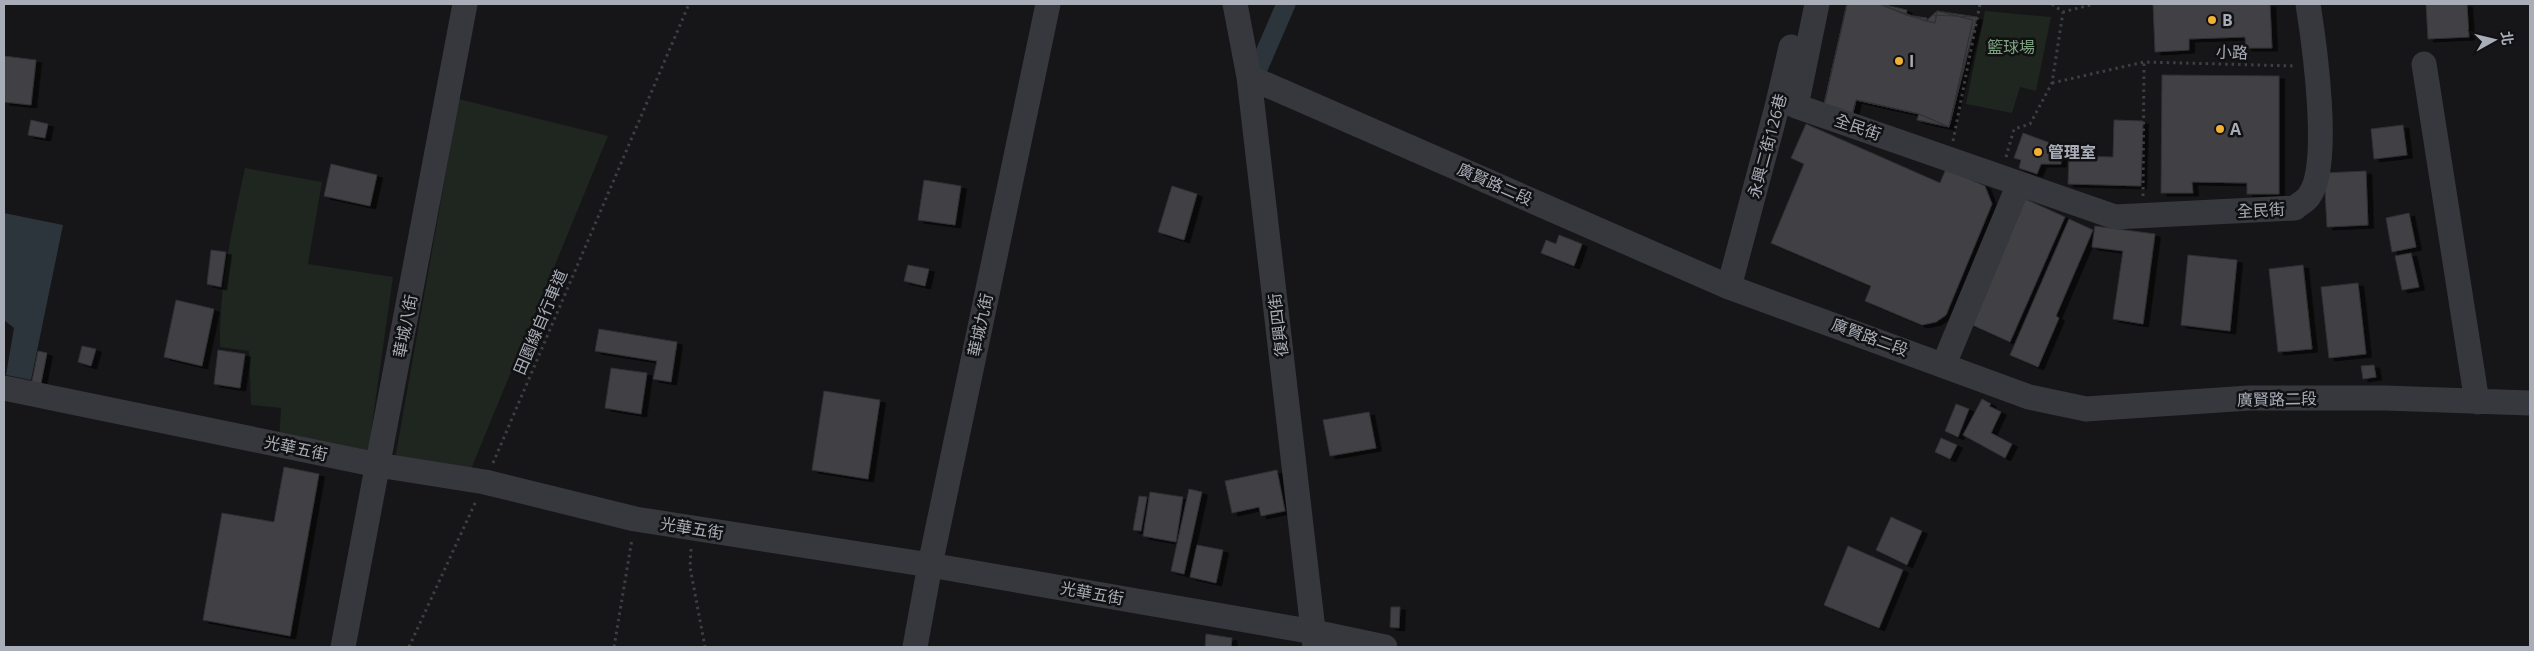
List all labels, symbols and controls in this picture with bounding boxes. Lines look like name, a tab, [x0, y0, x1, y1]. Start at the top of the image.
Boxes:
place label: B	[2222, 9, 2233, 31]
marker: B	[2206, 14, 2218, 26]
north arrow	[2469, 15, 2519, 65]
text: 北	[2497, 30, 2518, 46]
park label: 籃球場	[1987, 36, 2035, 58]
street label: 小路	[2216, 40, 2248, 64]
place label: I	[1909, 50, 1914, 72]
marker: I	[1893, 55, 1905, 67]
street label: 永興二街126巷	[1742, 91, 1792, 201]
street label: 全民街	[1832, 109, 1884, 145]
place label: A	[2230, 118, 2242, 140]
marker: A	[2214, 123, 2226, 135]
place label: 管理室	[2048, 141, 2096, 163]
marker: 管理室	[2032, 146, 2044, 158]
street label: 廣賢路二段	[1454, 158, 1536, 210]
street label: 全民街	[2236, 198, 2286, 222]
street label: 田園線自行車道	[508, 266, 572, 378]
street label: 華城九街	[963, 291, 997, 359]
street label: 華城八街	[388, 292, 422, 360]
street label: 復興四街	[1263, 292, 1293, 358]
street label: 廣賢路二段	[1829, 313, 1911, 361]
street label: 廣賢路二段	[2237, 387, 2317, 411]
street label: 光華五街	[262, 431, 330, 465]
street label: 光華五街	[659, 512, 725, 544]
street label: 光華五街	[1059, 577, 1125, 609]

